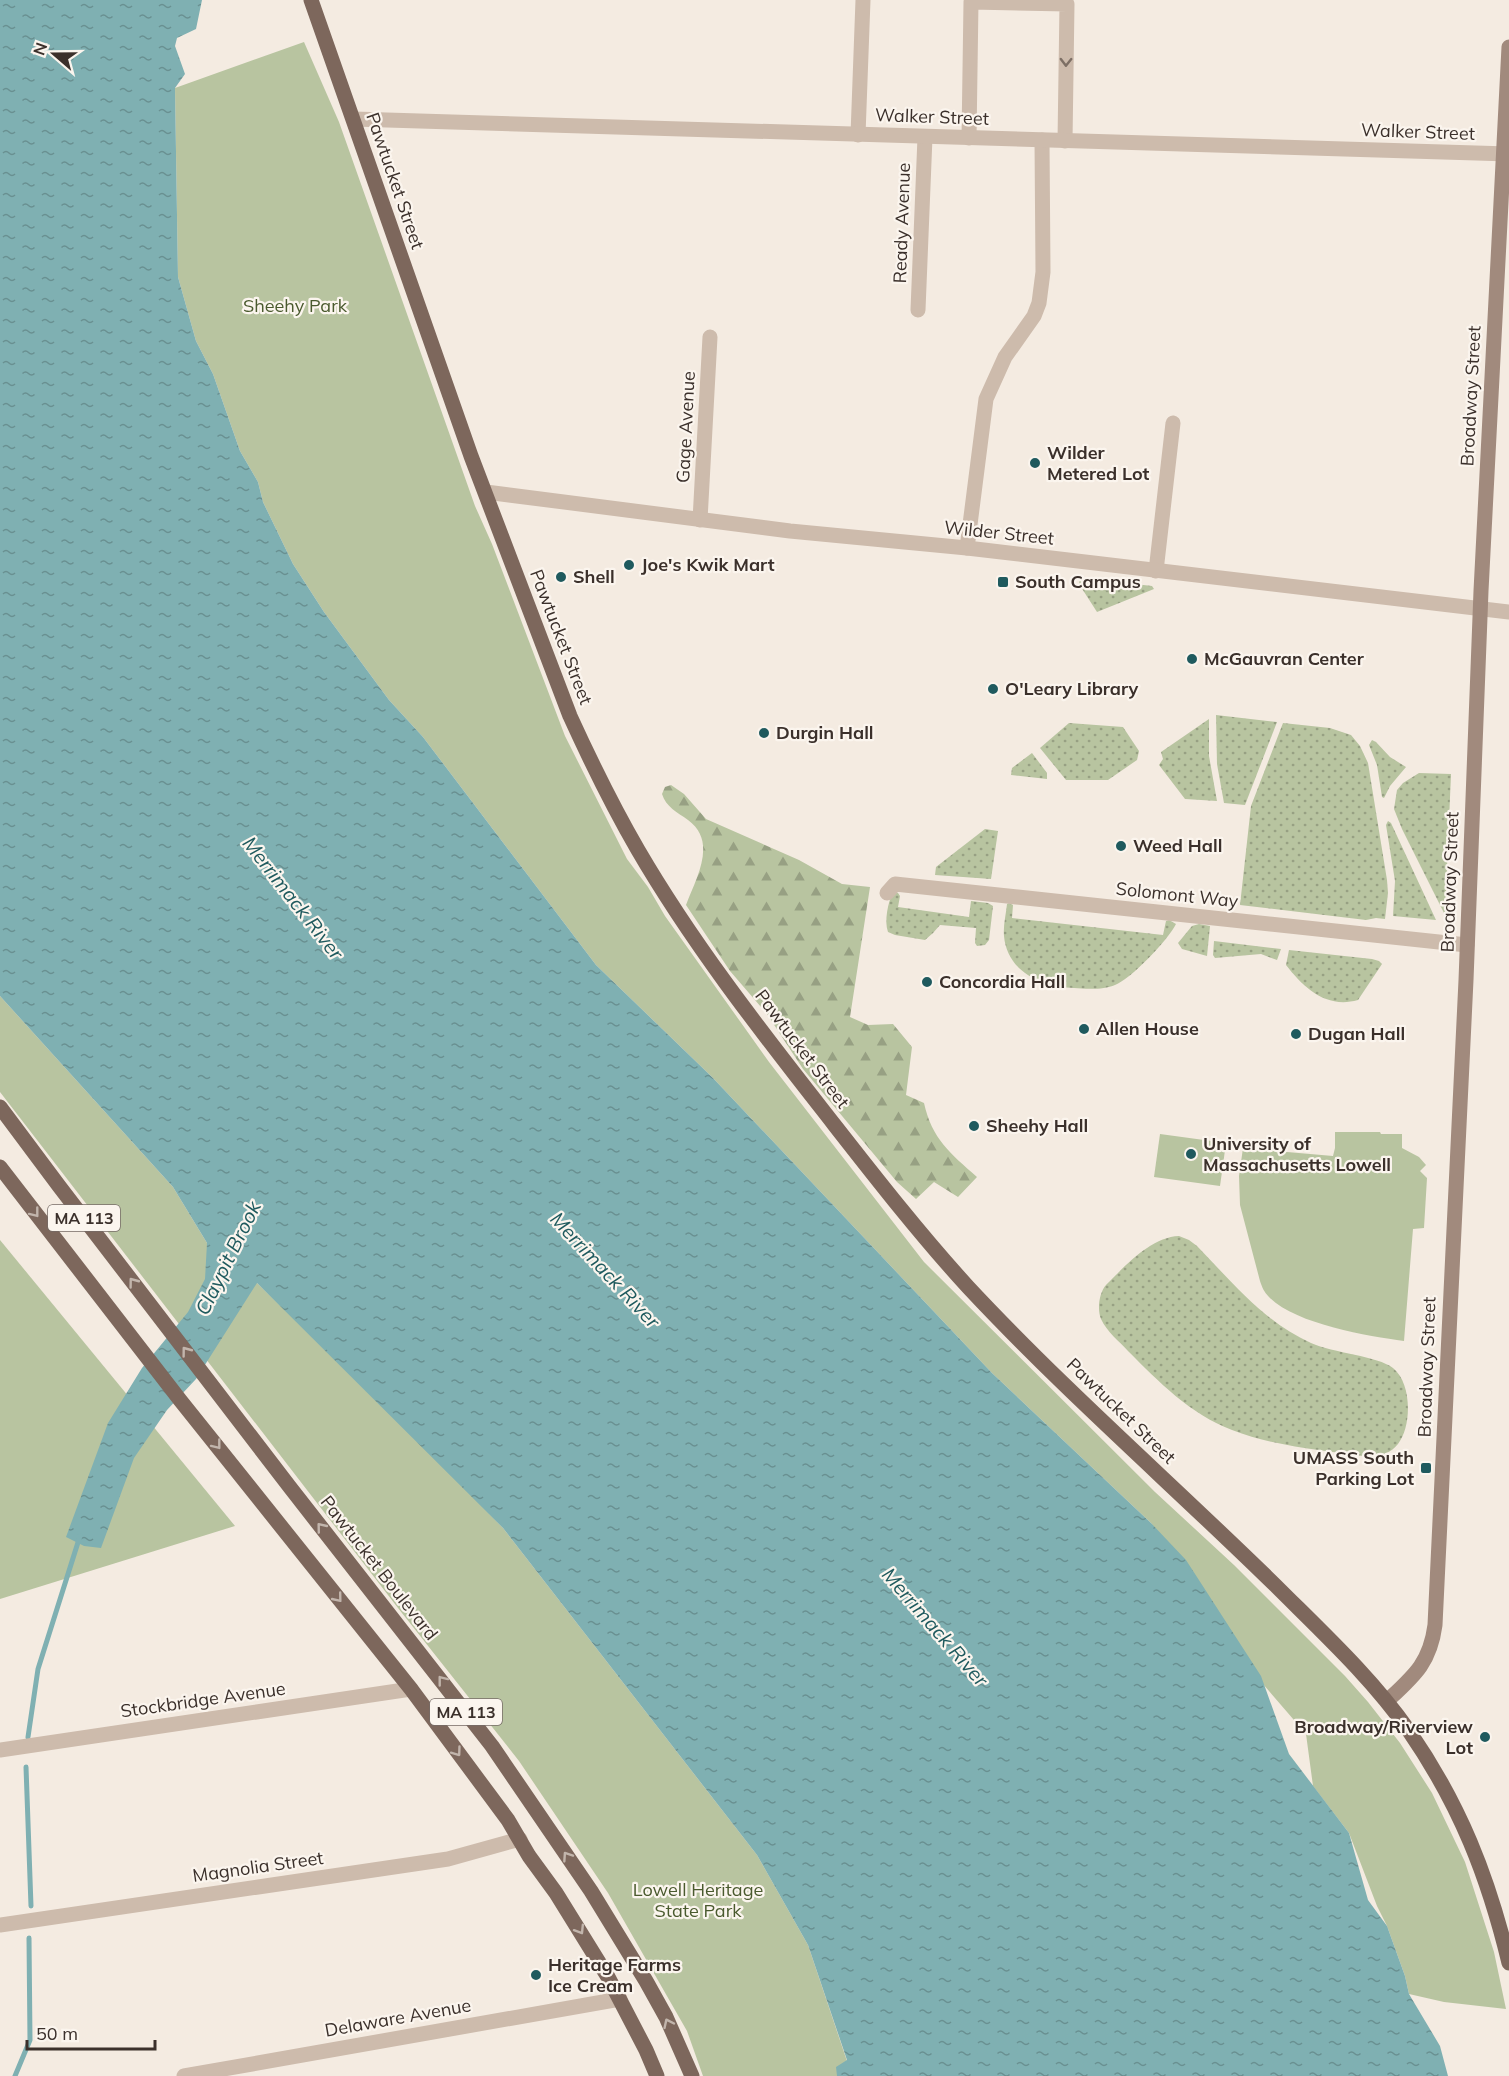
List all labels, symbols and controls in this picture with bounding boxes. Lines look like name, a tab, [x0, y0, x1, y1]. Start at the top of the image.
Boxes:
north arrow	[24, 24, 84, 84]
text: N	[28, 40, 51, 58]
one-way arrow	[1060, 58, 1072, 67]
street label: Walker Street	[875, 103, 989, 130]
street label: Pawtucket Street	[361, 109, 430, 252]
street label: Walker Street	[1361, 118, 1475, 145]
street label: Ready Avenue	[888, 162, 915, 284]
park label: Sheehy Park	[243, 294, 348, 317]
street label: Broadway Street	[1455, 325, 1486, 467]
street label: Gage Avenue	[671, 370, 700, 483]
place label: Wilder Metered Lot	[1047, 441, 1150, 485]
marker: Wilder Metered Lot	[1028, 456, 1042, 470]
street label: Wilder Street	[943, 515, 1055, 550]
place label: Joe's Kwik Mart	[641, 553, 775, 576]
marker: Joe's Kwik Mart	[622, 558, 636, 572]
place label: Shell	[573, 565, 615, 588]
street label: Pawtucket Street	[525, 566, 598, 708]
marker: Shell	[554, 570, 568, 584]
place label: South Campus	[1015, 570, 1141, 593]
marker: South Campus	[996, 575, 1010, 589]
place label: McGauvran Center	[1204, 647, 1365, 670]
marker: McGauvran Center	[1185, 652, 1199, 666]
place label: O'Leary Library	[1005, 677, 1139, 700]
marker: O'Leary Library	[986, 682, 1000, 696]
place label: Durgin Hall	[776, 721, 874, 744]
marker: Durgin Hall	[757, 726, 771, 740]
street label: Broadway Street	[1436, 811, 1463, 953]
water label: Merrimack River	[238, 831, 350, 965]
place label: Weed Hall	[1133, 834, 1222, 857]
marker: Weed Hall	[1114, 839, 1128, 853]
street label: Solomont Way	[1115, 877, 1240, 912]
place label: Concordia Hall	[939, 970, 1065, 993]
marker: Concordia Hall	[920, 975, 934, 989]
street label: Pawtucket Street	[750, 985, 855, 1113]
place label: Allen House	[1096, 1017, 1199, 1040]
marker: Allen House	[1077, 1022, 1091, 1036]
place label: Dugan Hall	[1308, 1022, 1405, 1045]
marker: Dugan Hall	[1289, 1027, 1303, 1041]
place label: Sheehy Hall	[986, 1114, 1088, 1137]
marker: Sheehy Hall	[967, 1119, 981, 1133]
place label: University of Massachusetts Lowell	[1203, 1132, 1391, 1176]
marker: University of Massachusetts Lowell	[1184, 1147, 1198, 1161]
water label: Claypit Brook	[189, 1196, 266, 1319]
road number: MA 113	[48, 1205, 120, 1231]
water label: Merrimack River	[545, 1206, 666, 1333]
one-way arrow	[28, 1207, 39, 1218]
one-way arrow	[130, 1278, 141, 1289]
street label: Broadway Street	[1413, 1296, 1440, 1438]
one-way arrow	[182, 1347, 193, 1358]
street label: Pawtucket Street	[1062, 1353, 1181, 1469]
one-way arrow	[210, 1438, 221, 1449]
place label: UMASS South Parking Lot	[1293, 1446, 1414, 1490]
marker: UMASS South Parking Lot	[1419, 1461, 1433, 1475]
street label: Pawtucket Boulevard	[316, 1491, 443, 1645]
one-way arrow	[318, 1523, 329, 1534]
water label: Merrimack River	[877, 1562, 994, 1692]
one-way arrow	[331, 1591, 342, 1602]
one-way arrow	[438, 1676, 449, 1687]
street label: Stockbridge Avenue	[119, 1677, 287, 1722]
road number: MA 113	[430, 1699, 502, 1725]
place label: Broadway/Riverview Lot	[1294, 1715, 1473, 1759]
marker: Broadway/Riverview Lot	[1478, 1730, 1492, 1744]
one-way arrow	[450, 1746, 461, 1757]
street label: Magnolia Street	[191, 1846, 325, 1887]
one-way arrow	[563, 1852, 574, 1863]
park label: Lowell Heritage State Park	[633, 1878, 763, 1922]
one-way arrow	[572, 1924, 584, 1934]
place label: Heritage Farms Ice Cream	[548, 1953, 681, 1997]
marker: Heritage Farms Ice Cream	[529, 1968, 543, 1982]
street label: Delaware Avenue	[323, 1993, 473, 2042]
scale bar	[27, 2013, 154, 2051]
one-way arrow	[664, 2018, 676, 2029]
text: 50 m	[36, 2022, 78, 2045]

